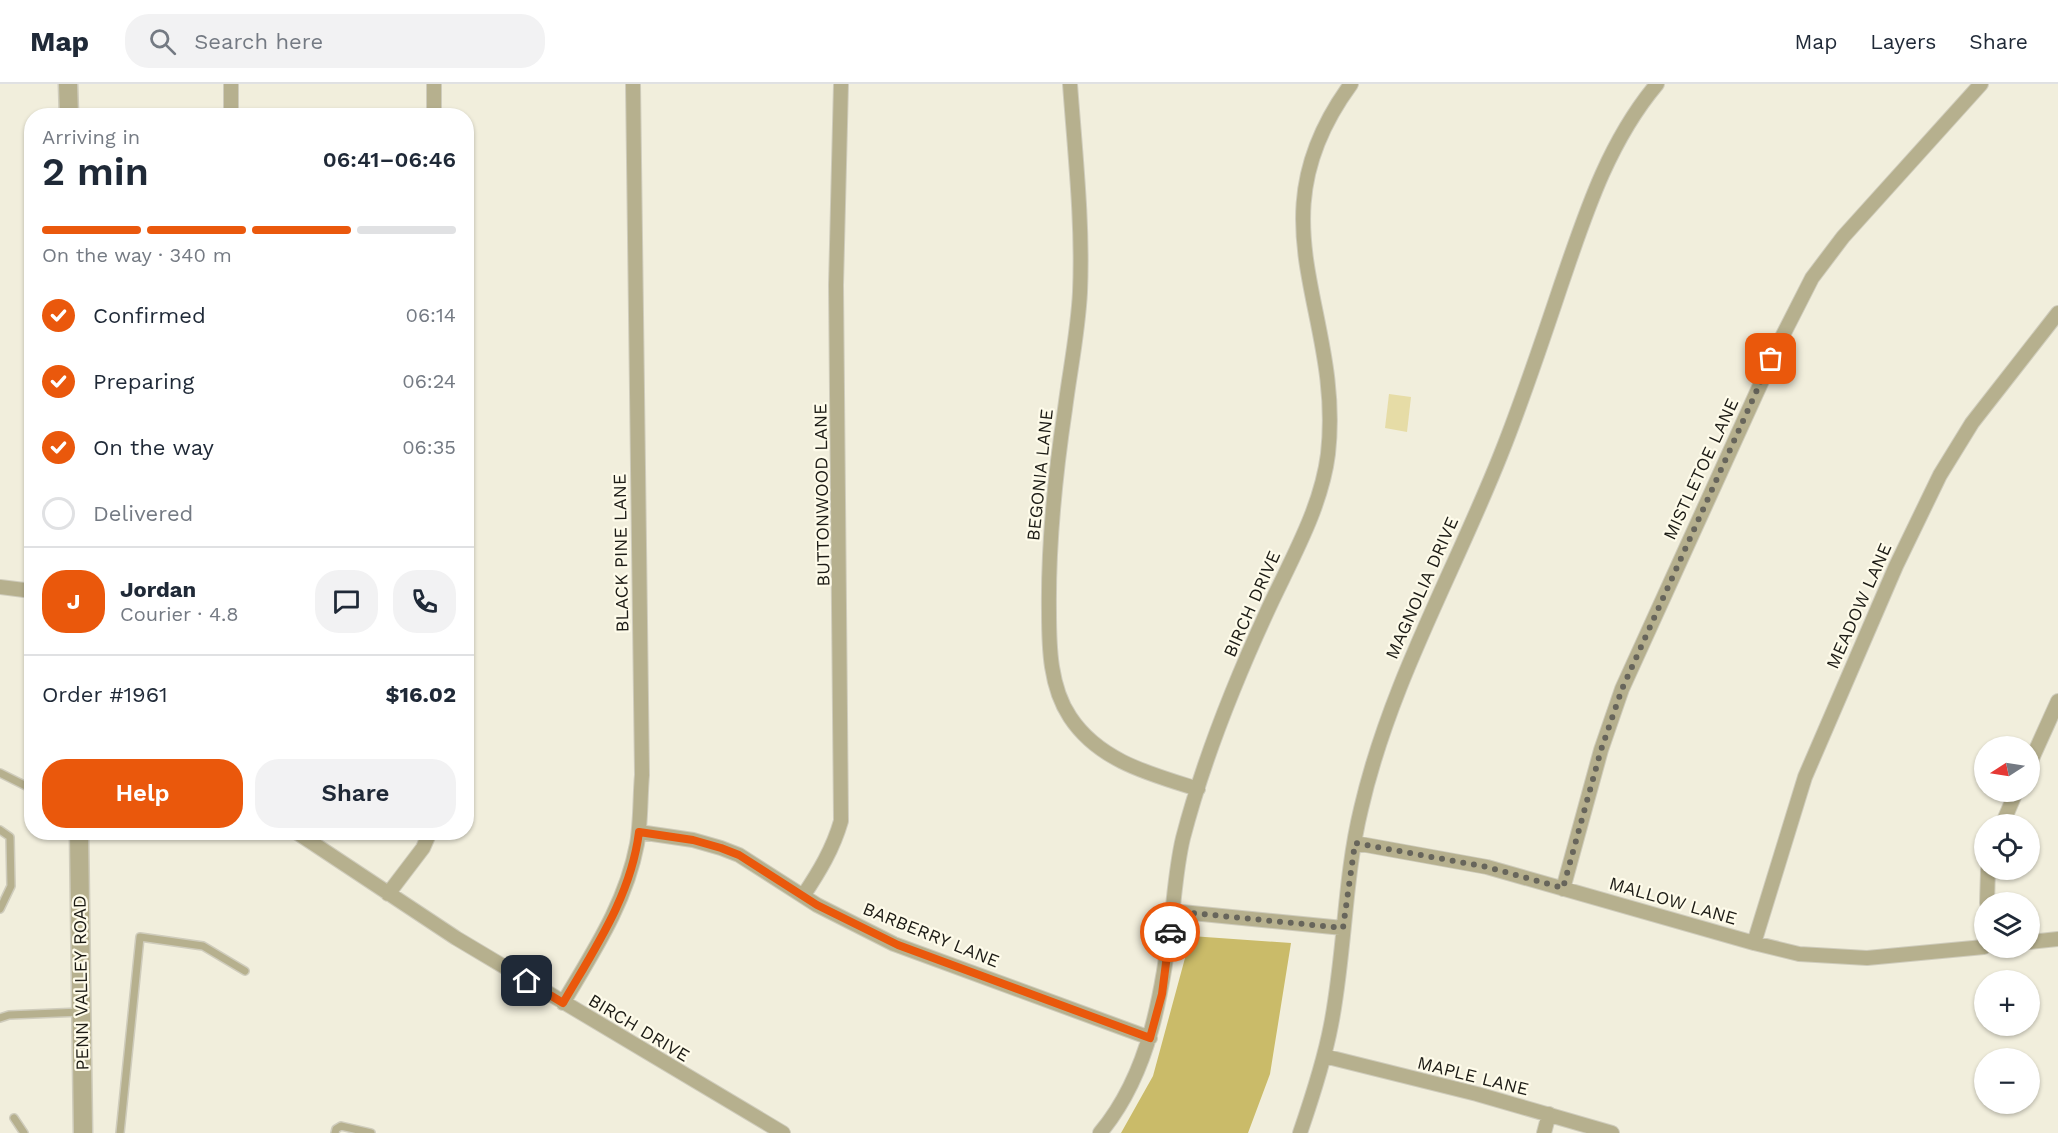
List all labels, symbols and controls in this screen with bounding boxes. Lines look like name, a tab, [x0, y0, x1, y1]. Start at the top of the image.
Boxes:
search box	[125, 14, 545, 68]
text: Map	[30, 25, 89, 58]
icon: search	[146, 25, 179, 58]
text: Search here	[194, 29, 323, 54]
text: Map	[1794, 29, 1837, 54]
text: Layers	[1870, 29, 1936, 54]
text: Share	[1969, 29, 2028, 54]
text: Arriving in	[42, 125, 140, 149]
text: 06:41–06:46	[323, 147, 456, 172]
text: 2 min	[42, 149, 149, 194]
text: On the way · 340 m	[42, 243, 232, 267]
icon: check	[42, 299, 75, 332]
text: Confirmed	[93, 303, 206, 328]
text: 06:14	[405, 303, 456, 327]
pin	[1745, 333, 1796, 384]
icon: bag	[1754, 342, 1787, 375]
icon: check	[42, 365, 75, 398]
text: Preparing	[93, 369, 194, 394]
text: 06:24	[402, 369, 456, 393]
street label: MISTLETOE LANE	[1659, 395, 1743, 543]
street label: BUTTONWOOD LANE	[809, 403, 834, 587]
street label: BEGONIA LANE	[1022, 408, 1057, 542]
icon: check	[42, 431, 75, 464]
text: On the way	[93, 435, 214, 460]
text: 06:35	[402, 435, 456, 459]
street label: BLACK PINE LANE	[609, 474, 632, 632]
text: Delivered	[93, 501, 193, 526]
street label: MAGNOLIA DRIVE	[1381, 513, 1462, 662]
street label: MEADOW LANE	[1821, 540, 1896, 672]
street label: BIRCH DRIVE	[1219, 547, 1284, 660]
button: chat	[315, 570, 378, 633]
button: phone	[393, 570, 456, 633]
text: Jordan	[120, 577, 196, 602]
text: J	[67, 589, 80, 614]
text: Courier · 4.8	[120, 602, 239, 626]
text: Order #1961	[42, 682, 168, 707]
text: $16.02	[385, 682, 456, 707]
north arrow	[1974, 736, 2040, 802]
map controls	[1974, 736, 2040, 1114]
button: Help	[42, 759, 243, 828]
button: Share	[255, 759, 456, 828]
button: locate	[1974, 814, 2040, 880]
street label: MALLOW LANE	[1607, 872, 1739, 929]
button: layers	[1974, 892, 2040, 958]
street label: PENN VALLEY ROAD	[68, 895, 93, 1071]
street label: BARBERRY LANE	[860, 898, 1002, 971]
courier	[1140, 902, 1200, 962]
icon: car	[1154, 916, 1187, 949]
pin	[501, 955, 552, 1006]
icon: home	[510, 964, 543, 997]
button: +	[1974, 970, 2040, 1036]
street label: BIRCH DRIVE	[585, 989, 694, 1066]
button: −	[1974, 1048, 2040, 1114]
street label: MAPLE LANE	[1415, 1052, 1531, 1099]

